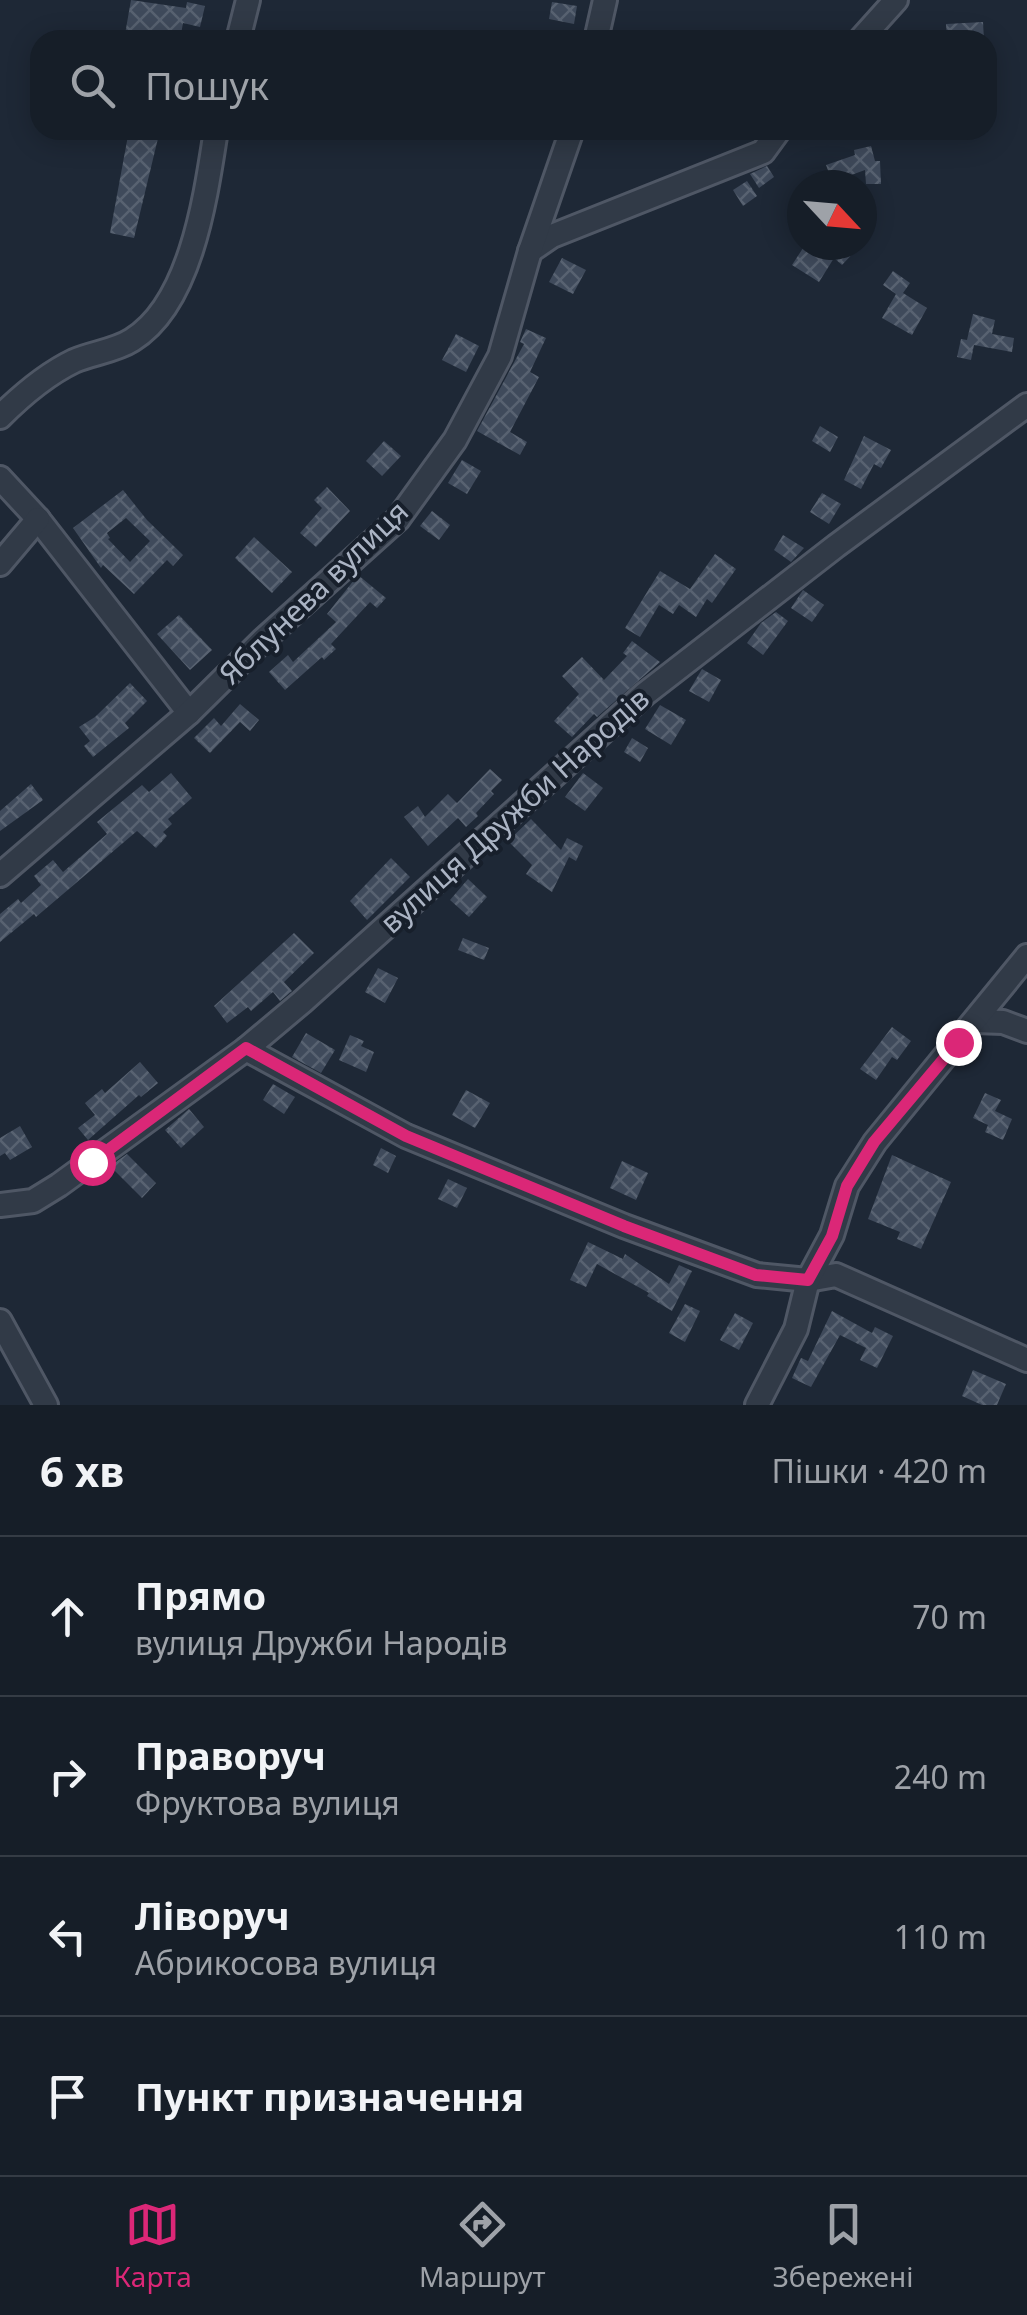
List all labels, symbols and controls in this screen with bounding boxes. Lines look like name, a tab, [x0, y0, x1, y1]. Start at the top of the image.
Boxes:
search box	[30, 30, 997, 140]
icon: search	[65, 58, 120, 113]
text: Пошук	[145, 59, 269, 111]
north arrow	[787, 170, 877, 260]
street label: Яблунева вулиця	[209, 491, 417, 693]
street label: вулиця Дружби Народів	[370, 678, 658, 942]
route end	[936, 1020, 982, 1066]
route start	[70, 1140, 116, 1186]
text: 6 хв	[40, 1442, 124, 1499]
text: Пішки · 420 m	[771, 1449, 987, 1492]
text: Прямо	[135, 1569, 266, 1621]
icon: ahead	[40, 1589, 95, 1644]
text: 70 m	[912, 1595, 987, 1638]
text: вулиця Дружби Народів	[135, 1621, 508, 1664]
text: Праворуч	[135, 1729, 326, 1781]
icon: right	[40, 1749, 95, 1804]
text: 240 m	[894, 1755, 987, 1798]
text: Фруктова вулиця	[135, 1781, 400, 1824]
text: Ліворуч	[135, 1889, 290, 1941]
icon: left	[40, 1909, 95, 1964]
text: 110 m	[894, 1915, 987, 1958]
text: Абрикосова вулиця	[135, 1941, 437, 1984]
icon: arrive	[40, 2069, 95, 2124]
text: Пункт призначення	[135, 2070, 524, 2122]
tab: Карта	[114, 2197, 192, 2295]
tab: Маршрут	[419, 2197, 545, 2295]
tab: Збережені	[773, 2197, 913, 2295]

